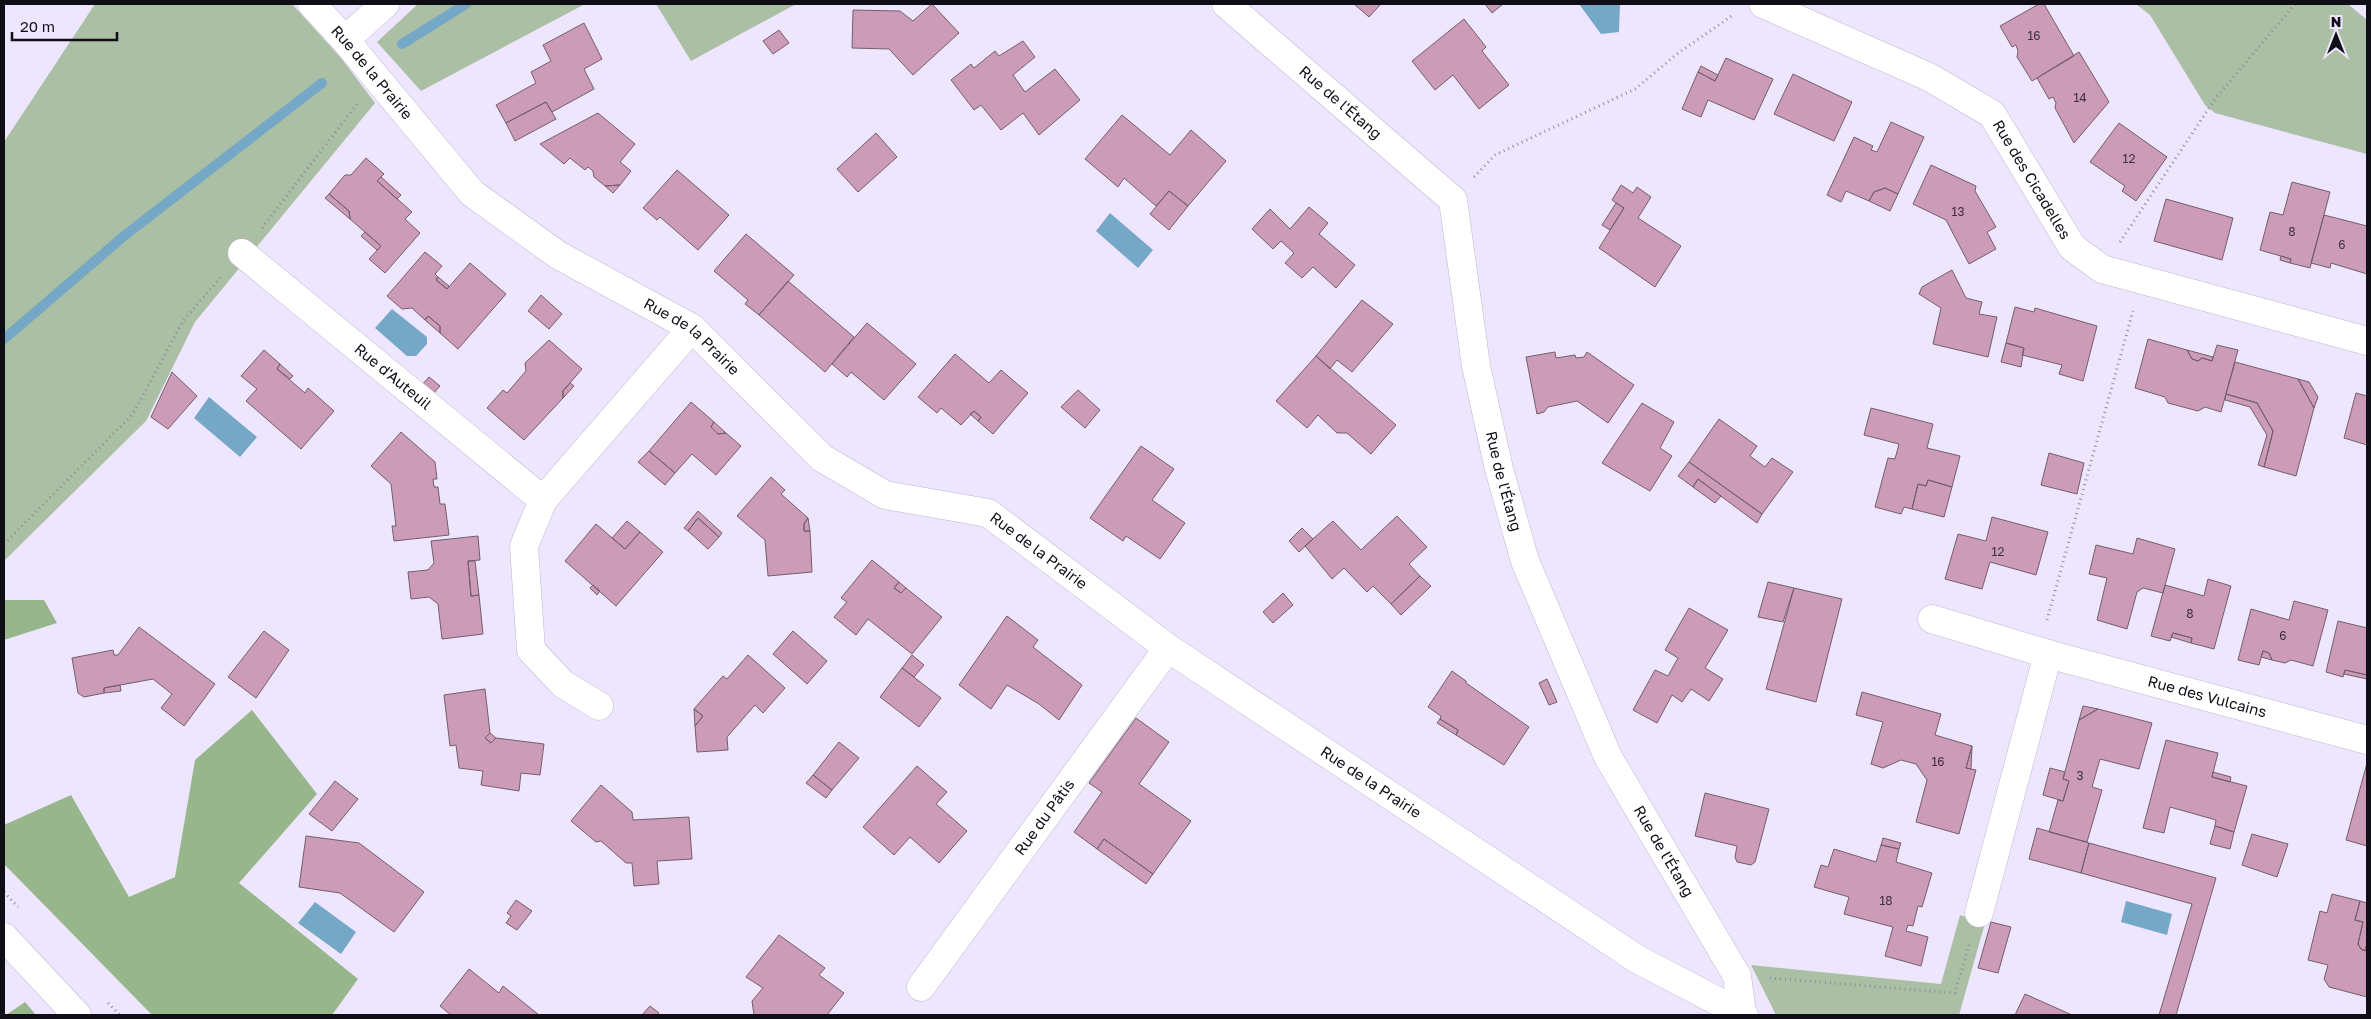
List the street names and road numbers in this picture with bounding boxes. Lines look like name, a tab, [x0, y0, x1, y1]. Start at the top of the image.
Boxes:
street label: Rue de la Prairie	[328, 21, 417, 123]
street label: Rue de l'Étang	[1296, 62, 1386, 142]
street label: Rue des Cicadelles	[1990, 116, 2075, 242]
street label: Rue de la Prairie	[641, 294, 744, 379]
street label: Rue d'Auteuil	[351, 339, 436, 413]
street label: Rue de l'Étang	[1483, 429, 1526, 533]
street label: Rue de la Prairie	[987, 508, 1092, 593]
street label: Rue des Vulcains	[2146, 671, 2269, 721]
street label: Rue de la Prairie	[1318, 742, 1425, 822]
street label: Rue du Pâtis	[1010, 775, 1078, 858]
street label: Rue de l'Étang	[1631, 802, 1698, 900]

